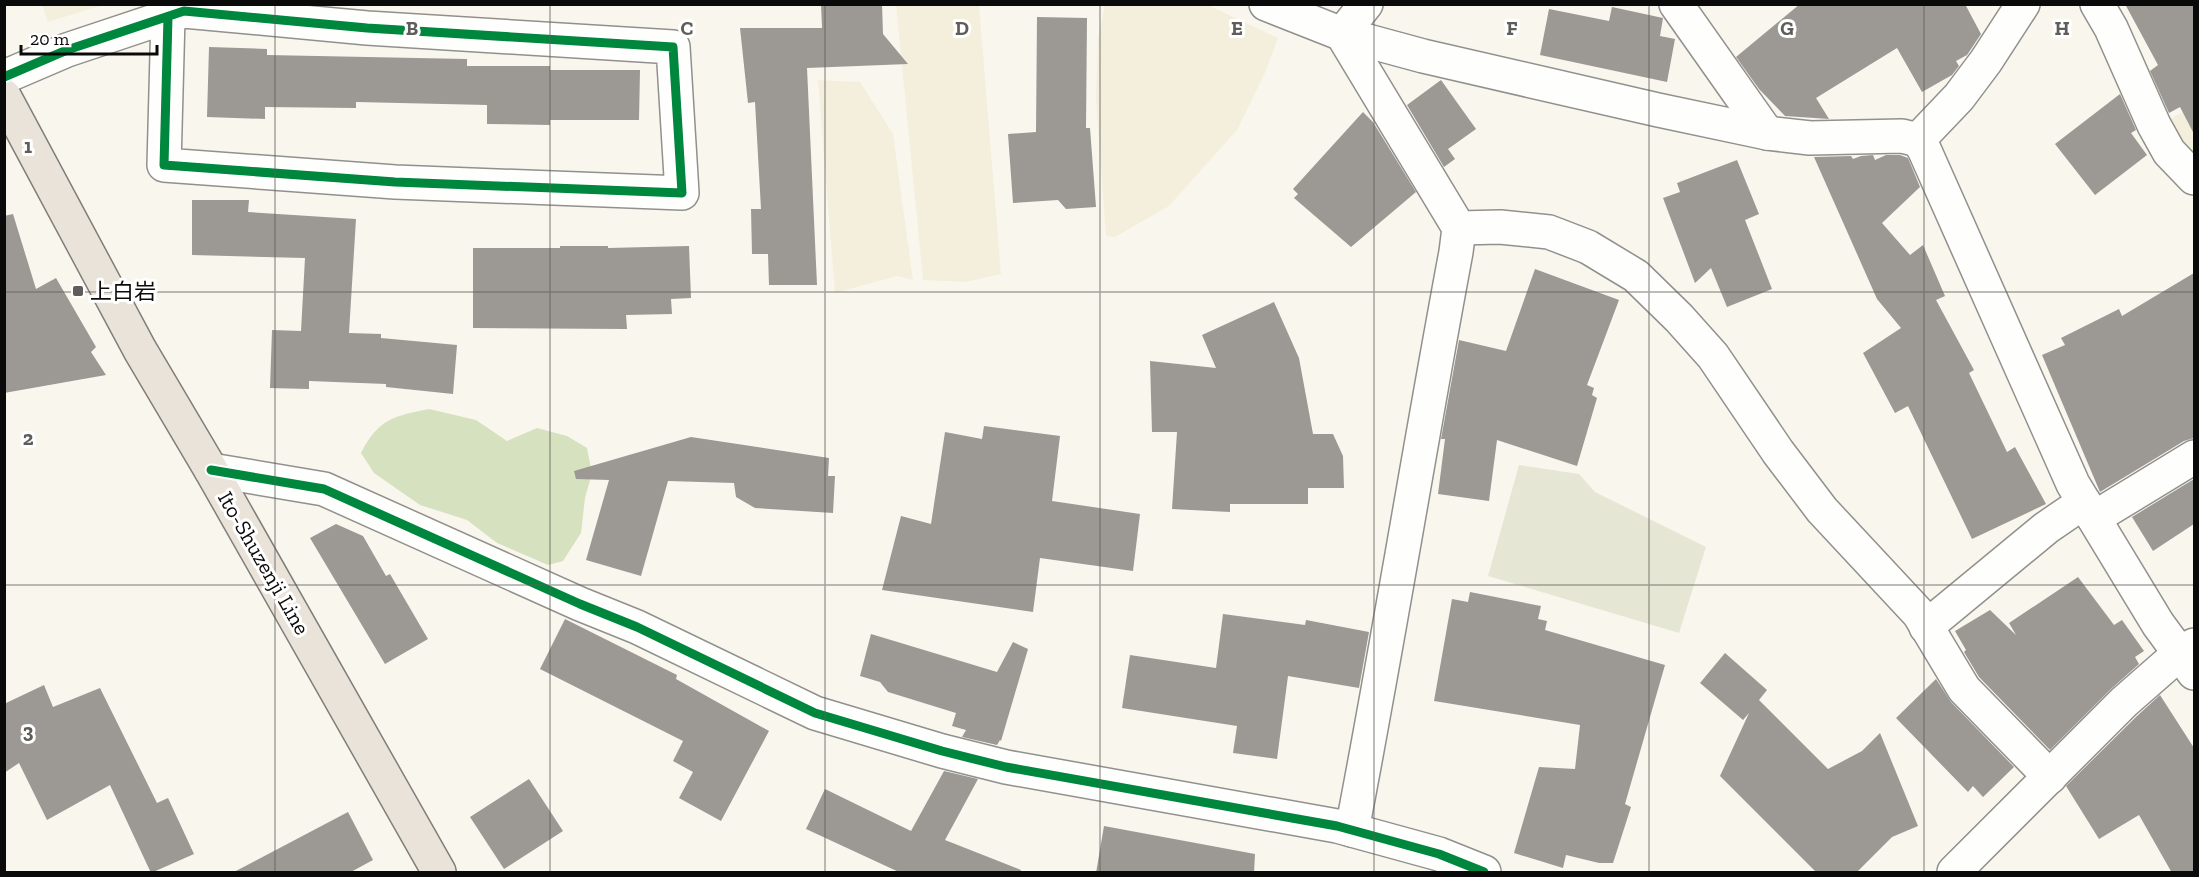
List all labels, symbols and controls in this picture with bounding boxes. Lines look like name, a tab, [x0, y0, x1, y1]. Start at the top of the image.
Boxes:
text: B	[406, 16, 418, 40]
text: C	[681, 16, 694, 40]
text: D	[955, 16, 969, 40]
text: E	[1231, 16, 1243, 40]
text: F	[1506, 16, 1518, 40]
text: G	[1780, 16, 1794, 40]
text: H	[2054, 16, 2070, 40]
scale bar	[21, 18, 158, 56]
text: 20 m	[30, 28, 70, 50]
text: 1	[24, 134, 32, 158]
place label: 上白岩	[90, 278, 156, 305]
marker: 上白岩	[71, 284, 85, 298]
text: 2	[23, 426, 34, 450]
street label: Ito-Shuzenji Line	[212, 486, 316, 640]
text: 3	[23, 719, 34, 743]

